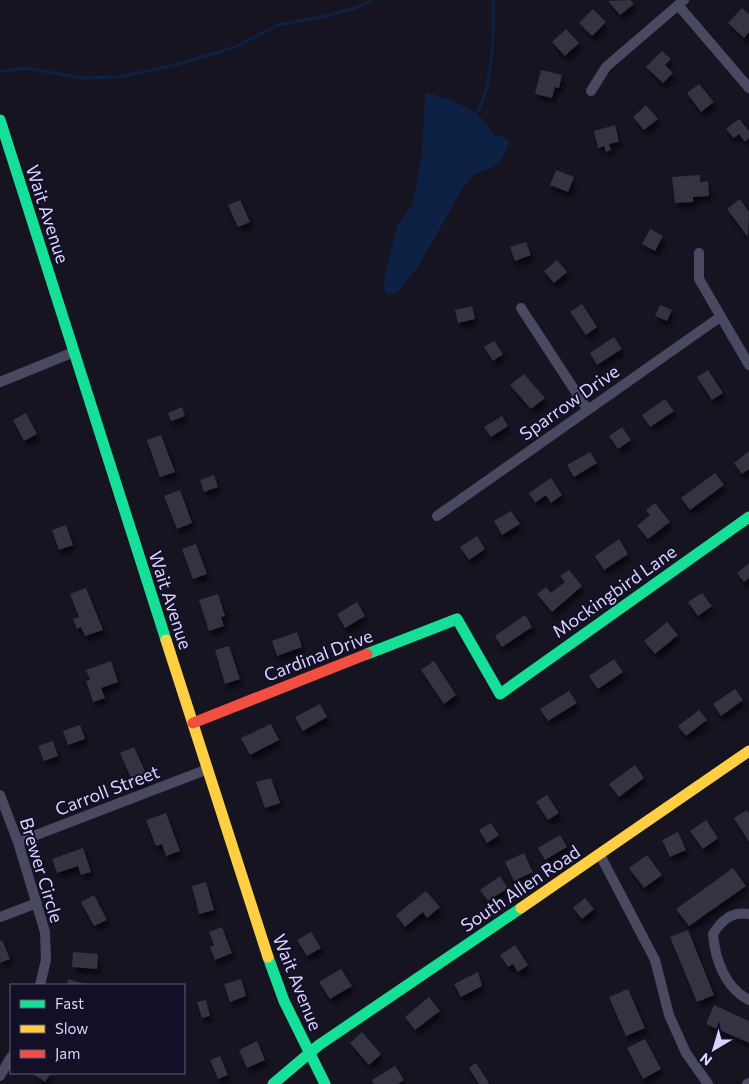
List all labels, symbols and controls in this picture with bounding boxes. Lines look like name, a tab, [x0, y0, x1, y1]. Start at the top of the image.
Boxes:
street label: Wait Avenue	[22, 162, 74, 266]
street label: Sparrow Drive	[515, 360, 623, 444]
street label: Mockingbird Lane	[548, 540, 680, 642]
street label: Wait Avenue	[145, 548, 197, 652]
street label: Cardinal Drive	[260, 624, 376, 686]
street label: Carroll Street	[52, 760, 162, 820]
street label: Brewer Circle	[16, 815, 68, 925]
street label: South Allen Road	[456, 840, 584, 936]
street label: Wait Avenue	[269, 930, 327, 1034]
legend	[10, 984, 185, 1074]
text: Fast	[55, 994, 84, 1012]
text: Slow	[55, 1019, 88, 1037]
north arrow	[689, 1024, 739, 1074]
text: Jam	[55, 1044, 80, 1062]
text: N	[696, 1050, 715, 1070]

